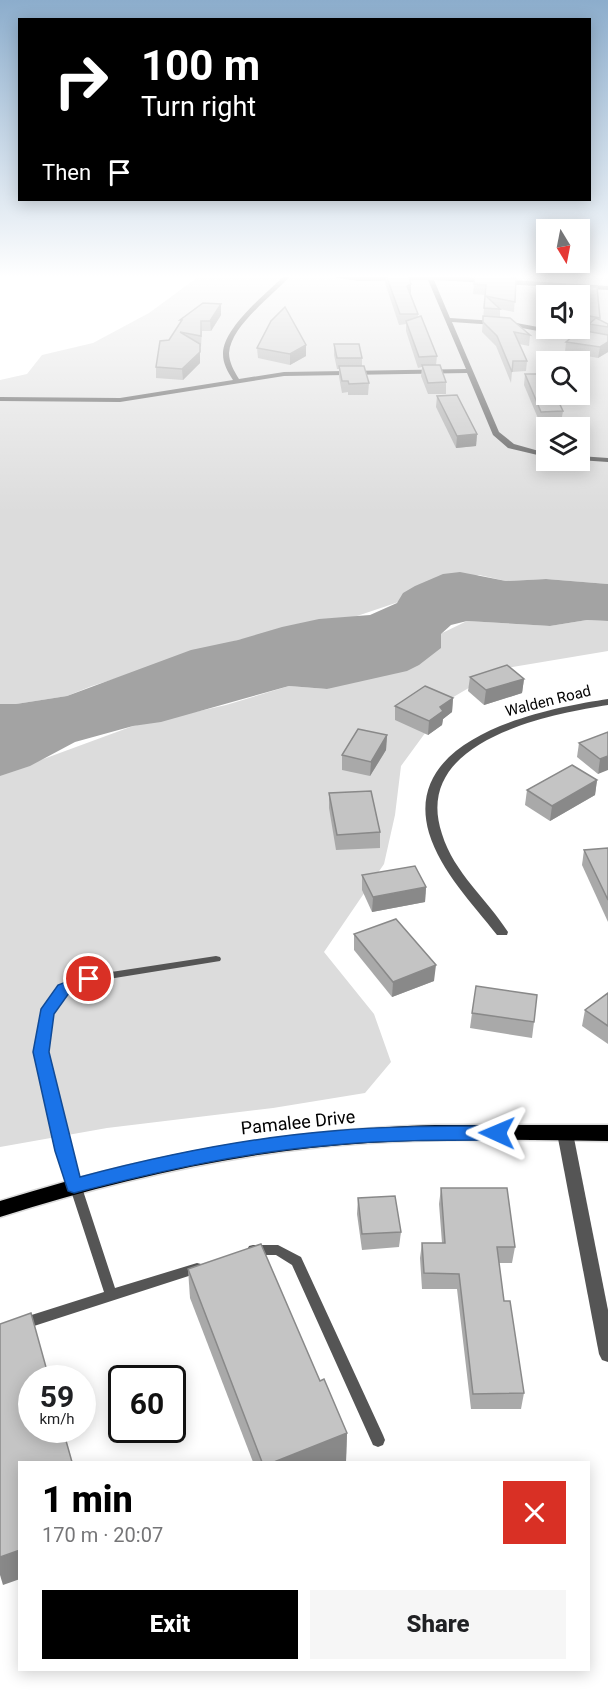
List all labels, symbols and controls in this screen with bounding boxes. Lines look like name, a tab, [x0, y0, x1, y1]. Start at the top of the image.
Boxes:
text: 100 m	[141, 41, 260, 90]
icon: right	[42, 42, 120, 120]
text: Turn right	[141, 91, 256, 123]
icon: arrive	[103, 156, 136, 189]
text: Then	[42, 160, 91, 185]
north arrow	[536, 219, 590, 273]
map controls	[536, 219, 590, 471]
button: sound	[536, 285, 590, 339]
button: search	[536, 351, 590, 405]
button: layers	[536, 417, 590, 471]
street label: Walden Road	[503, 682, 593, 720]
pin	[63, 953, 114, 1004]
icon: arrive	[72, 962, 105, 995]
position arrow	[465, 1101, 529, 1165]
street label: Pamalee Drive	[240, 1106, 356, 1138]
speed limit sign: 60	[108, 1365, 186, 1443]
text: 59	[40, 1379, 74, 1414]
text: km/h	[39, 1410, 75, 1428]
text: 1 min	[42, 1479, 133, 1521]
button: close	[503, 1481, 566, 1544]
text: 170 m · 20:07	[42, 1523, 163, 1547]
button: Exit	[42, 1590, 298, 1659]
button: Share	[310, 1590, 566, 1659]

